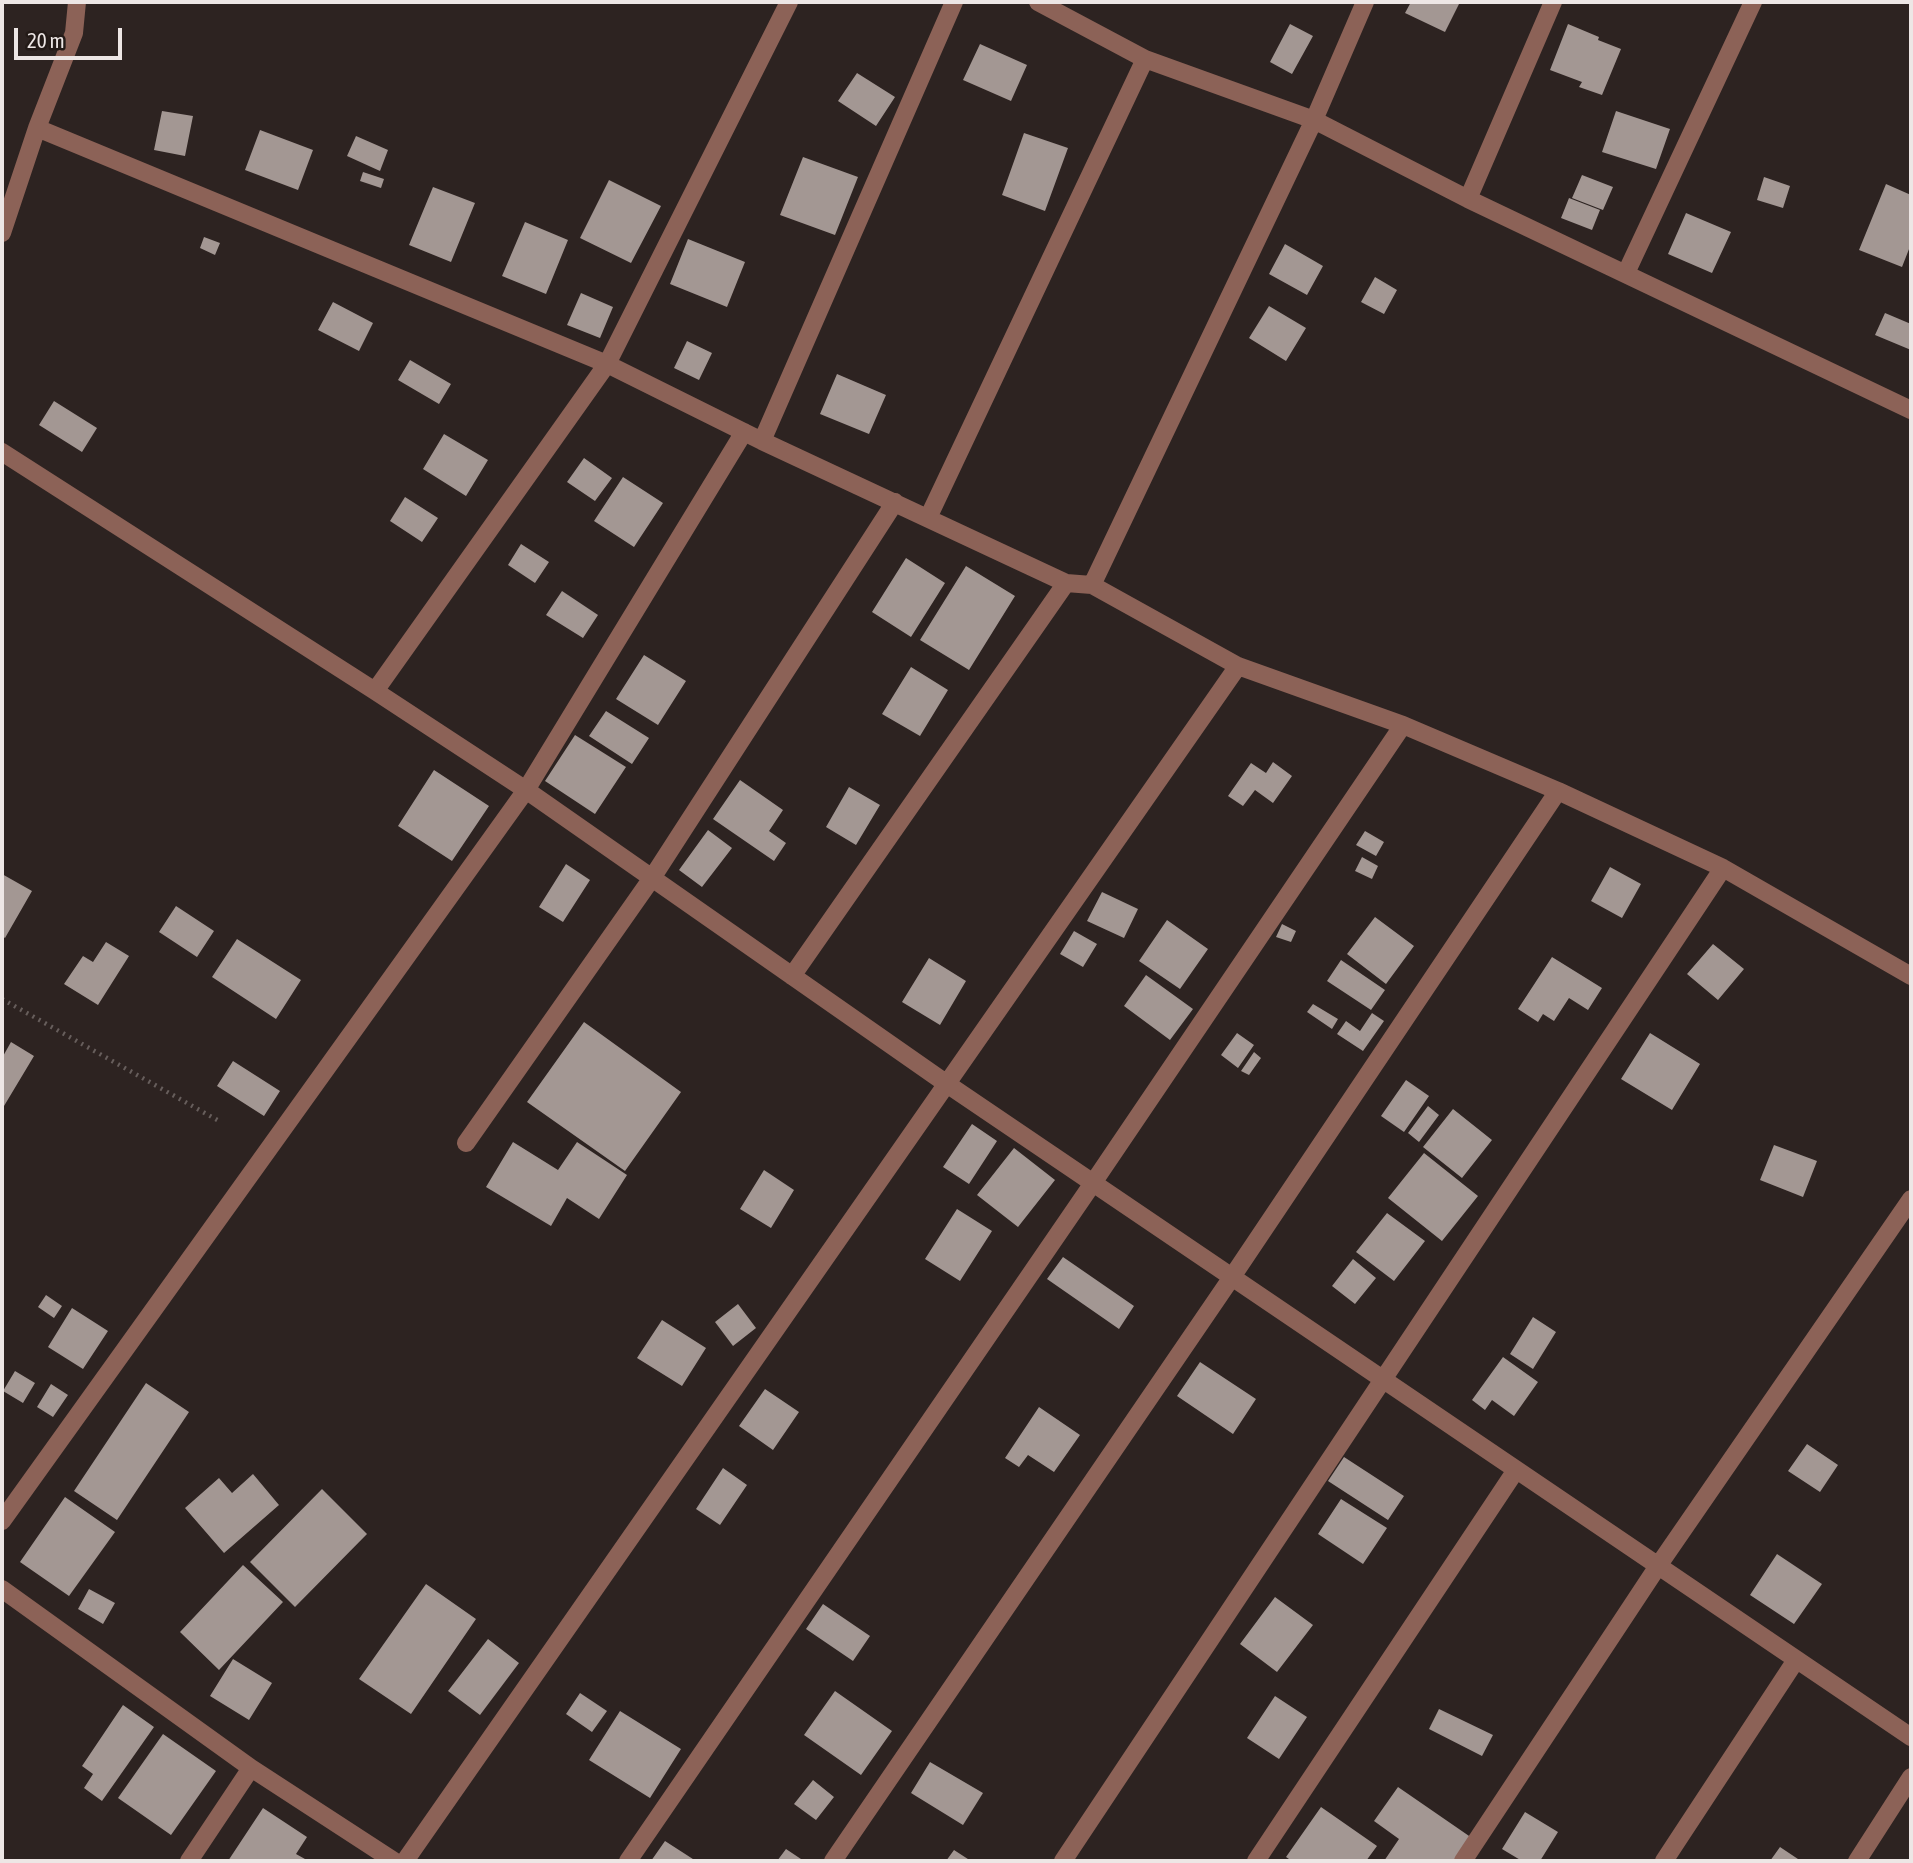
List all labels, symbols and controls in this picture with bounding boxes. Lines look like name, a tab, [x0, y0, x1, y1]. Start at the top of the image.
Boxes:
scale bar	[18, 14, 126, 58]
text: 20 m	[27, 28, 65, 52]

